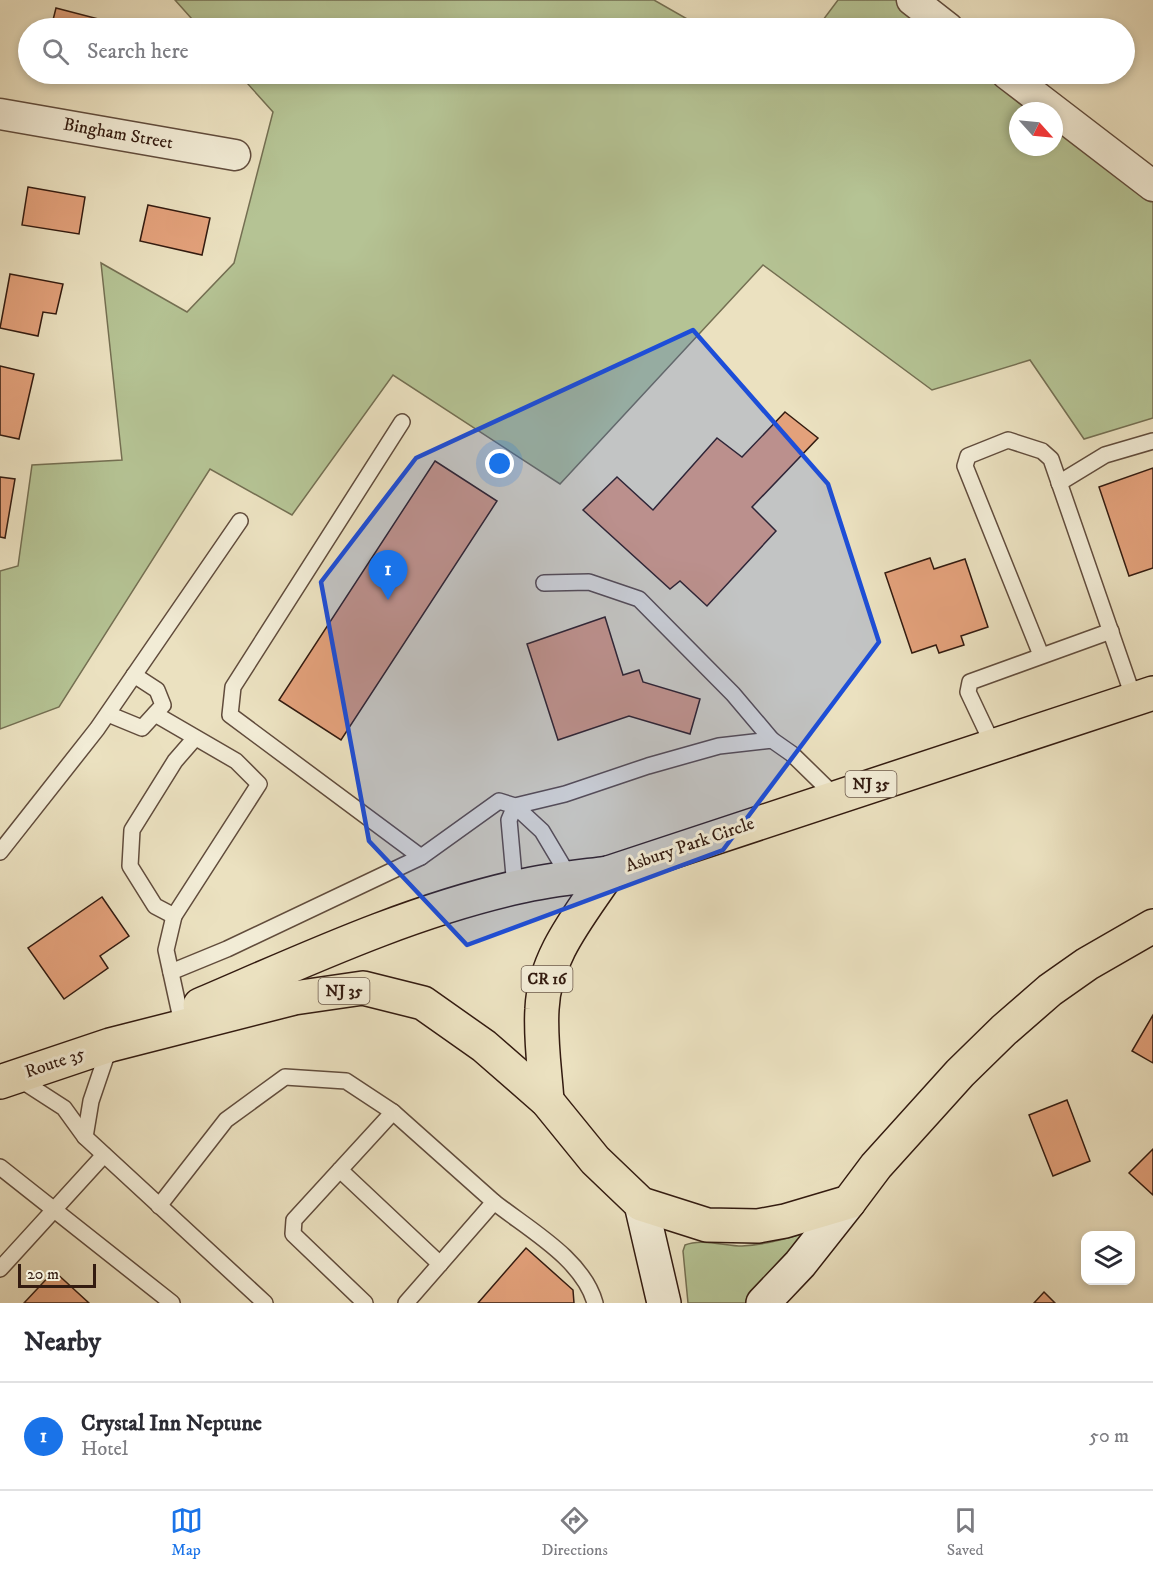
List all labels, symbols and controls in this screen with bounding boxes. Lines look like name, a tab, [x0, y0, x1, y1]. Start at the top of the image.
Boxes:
search box	[18, 18, 1135, 84]
icon: search	[39, 35, 72, 68]
text: Search here	[87, 38, 189, 65]
north arrow	[1009, 102, 1063, 156]
street label: Bingham Street	[61, 114, 175, 155]
your location	[485, 449, 514, 478]
pin: 1	[368, 550, 408, 600]
road number: NJ 35	[846, 771, 896, 797]
street label: Asbury Park Circle	[623, 813, 757, 877]
road number: CR 16	[522, 966, 572, 992]
road number: NJ 35	[318, 978, 370, 1004]
street label: Route 35	[22, 1042, 88, 1084]
map controls	[1081, 1231, 1135, 1285]
button: layers	[1081, 1231, 1135, 1285]
scale bar	[18, 1261, 96, 1288]
text: 20 m	[27, 1264, 59, 1284]
text: Nearby	[24, 1326, 101, 1359]
text: Crystal Inn Neptune	[81, 1410, 262, 1437]
text: 1	[40, 1424, 47, 1449]
text: 50 m	[1089, 1424, 1129, 1449]
text: Hotel	[81, 1437, 128, 1462]
tab: Map	[170, 1504, 203, 1560]
tab: Directions	[542, 1504, 608, 1560]
tab: Saved	[947, 1504, 984, 1560]

